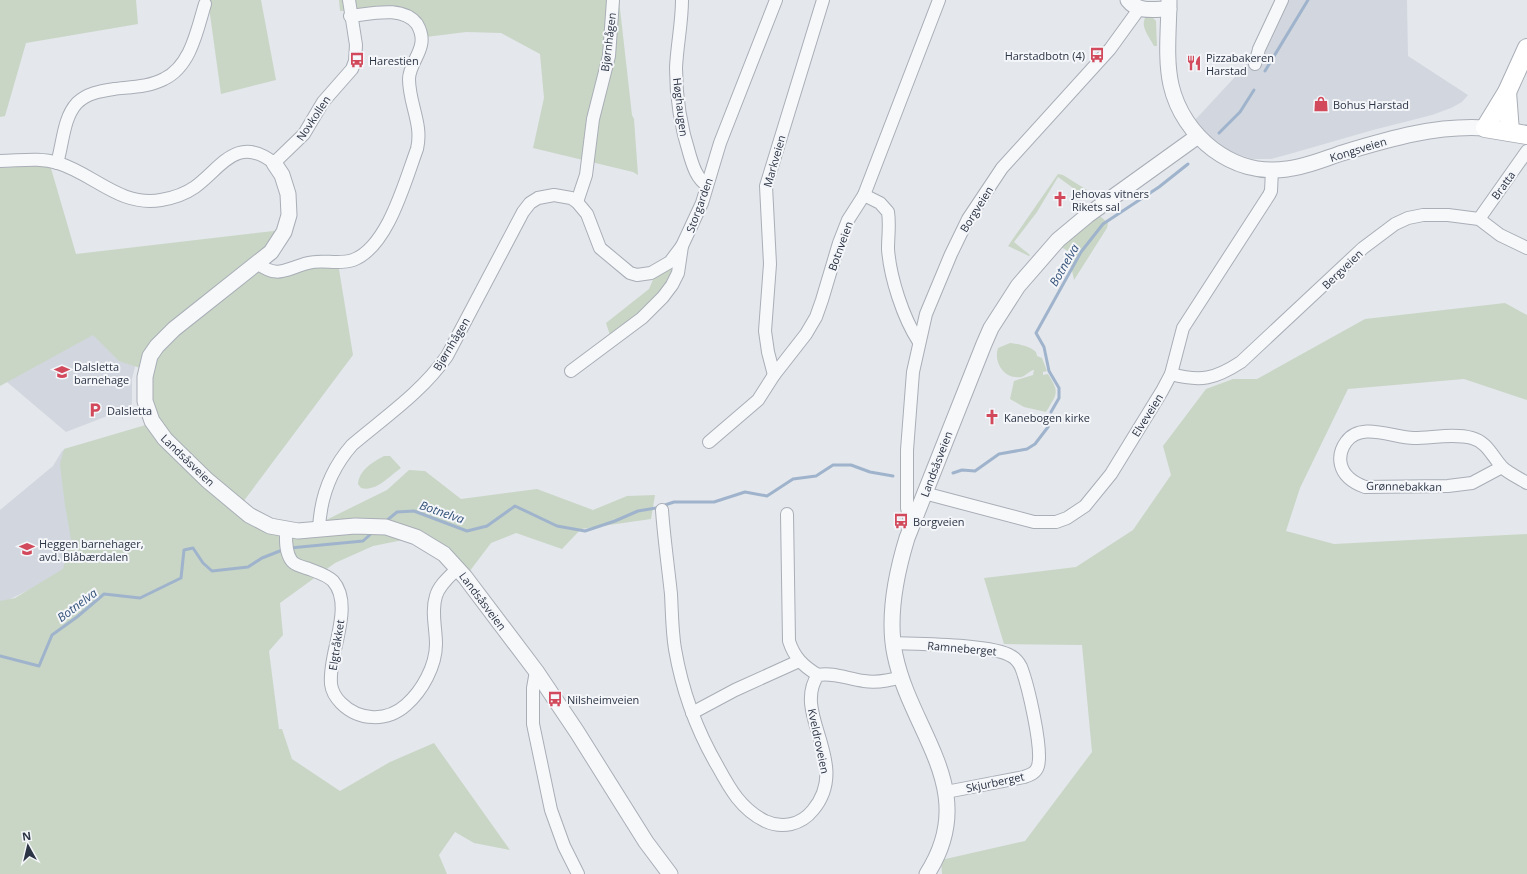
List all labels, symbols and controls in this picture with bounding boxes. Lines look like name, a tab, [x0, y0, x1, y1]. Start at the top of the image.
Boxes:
street label: Bjørnhågen	[597, 12, 619, 72]
bus stop icon: Harstadbotn (4)	[1088, 46, 1106, 64]
place label: Harstadbotn (4)	[1005, 48, 1085, 63]
place label: Pizzabakeren Harstad	[1206, 50, 1274, 78]
bus stop icon: Harestien	[348, 51, 366, 69]
place label: Harestien	[369, 53, 419, 68]
restaurant icon: Pizzabakeren Harstad	[1185, 54, 1203, 72]
street label: Høghaugen	[670, 77, 692, 137]
street label: Novkollen	[292, 93, 334, 143]
shop icon: Bohus Harstad	[1312, 95, 1330, 113]
place label: Bohus Harstad	[1333, 97, 1409, 112]
street label: Markveien	[759, 133, 789, 189]
street label: Kongsveien	[1328, 133, 1388, 165]
street label: Bratta	[1488, 168, 1518, 202]
street label: Storgarden	[682, 176, 716, 234]
street label: Borgveien	[956, 183, 996, 235]
place label: Jehovas vitners Rikets sal	[1071, 186, 1149, 214]
church icon: Jehovas vitners Rikets sal	[1051, 190, 1069, 208]
street label: Botnveien	[824, 219, 856, 273]
water label: Botnelva	[1045, 241, 1083, 289]
street label: Bergveien	[1318, 246, 1366, 292]
street label: Bjørnhågen	[429, 315, 473, 373]
place label: Dalsletta barnehage	[74, 359, 129, 387]
school or university icon: Dalsletta barnehage	[53, 363, 71, 381]
street label: Elveveien	[1128, 391, 1166, 439]
parking icon: Dalsletta	[86, 401, 104, 419]
place label: Dalsletta	[107, 403, 152, 418]
church icon: Kanebogen kirke	[983, 408, 1001, 426]
place label: Kanebogen kirke	[1004, 410, 1090, 425]
street label: Landsåsveien	[917, 429, 955, 499]
street label: Landsåsveien	[158, 431, 218, 489]
street label: Grønnebakkan	[1366, 478, 1442, 494]
water label: Botnelva	[417, 496, 467, 528]
bus stop icon: Borgveien	[892, 512, 910, 530]
place label: Borgveien	[913, 514, 965, 529]
place label: Heggen barnehager, avd. Blåbærdalen	[39, 536, 144, 564]
school or university icon: Heggen barnehager, avd. Blåbærdalen	[18, 540, 36, 558]
street label: Landsåsveien	[456, 569, 510, 633]
water label: Botnelva	[53, 584, 101, 626]
street label: Elgtråkket	[325, 619, 347, 671]
street label: Ramneberget	[927, 638, 997, 659]
bus stop icon: Nilsheimveien	[546, 690, 564, 708]
place label: Nilsheimveien	[567, 692, 639, 707]
street label: Kveldroveien	[805, 707, 833, 775]
street label: Skjurberget	[964, 768, 1026, 796]
north arrow	[8, 826, 48, 866]
text: N	[21, 828, 32, 844]

